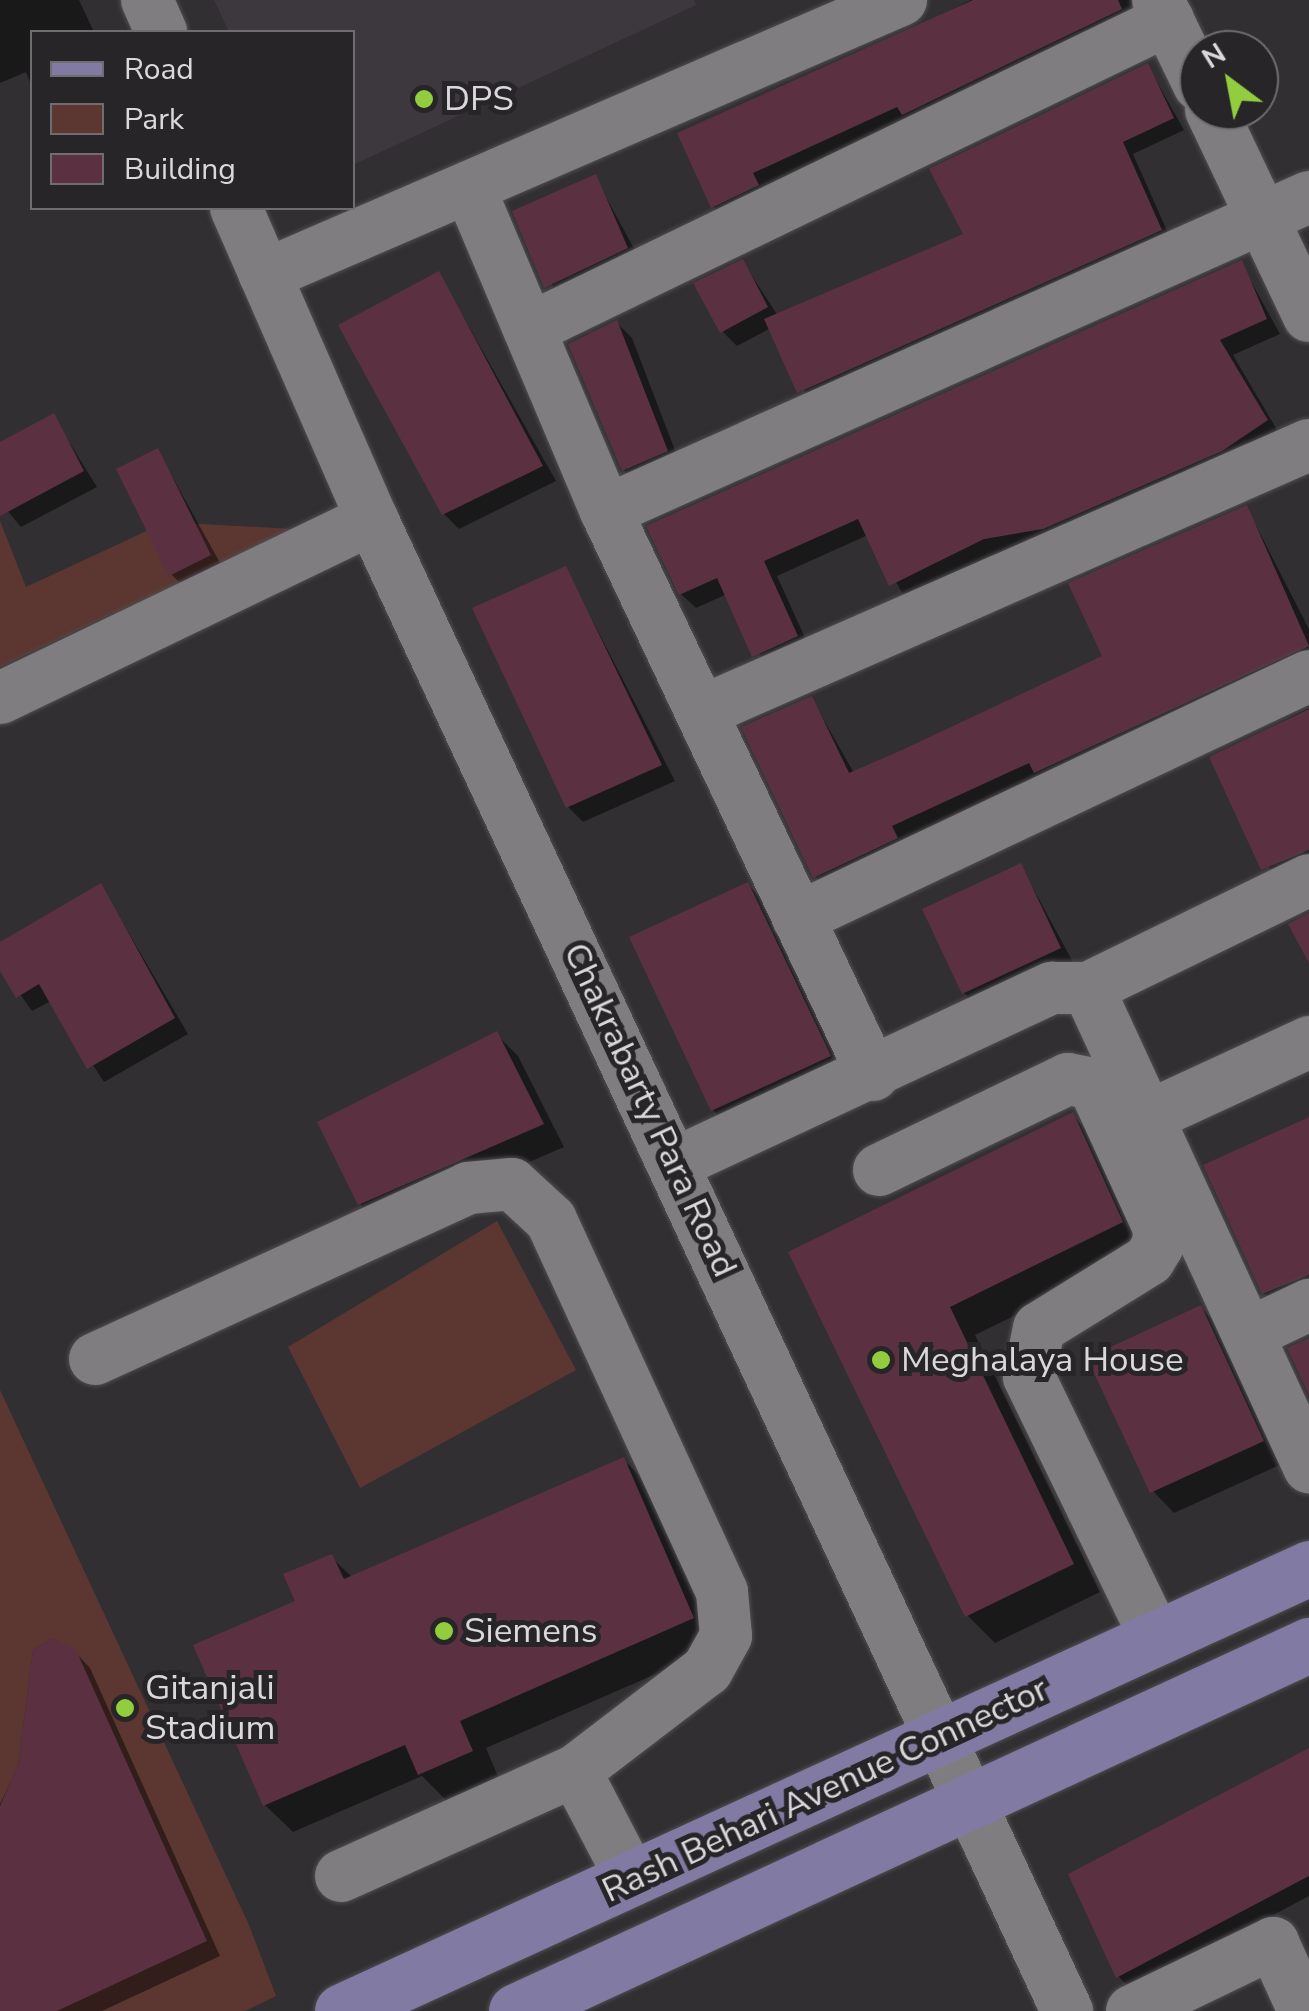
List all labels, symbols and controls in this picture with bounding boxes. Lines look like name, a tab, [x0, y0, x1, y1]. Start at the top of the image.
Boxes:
legend	[30, 30, 355, 210]
north arrow	[1179, 30, 1279, 130]
text: N	[1195, 35, 1233, 78]
text: Road	[124, 49, 194, 90]
place label: DPS	[444, 78, 514, 120]
marker: DPS	[413, 88, 435, 110]
text: Park	[124, 99, 184, 140]
text: Building	[124, 149, 236, 190]
street label: Chakrabarty Para Road	[554, 936, 746, 1284]
place label: Meghalaya House	[901, 1339, 1184, 1381]
marker: Meghalaya House	[870, 1349, 892, 1371]
place label: Siemens	[464, 1610, 598, 1652]
marker: Siemens	[433, 1620, 455, 1642]
place label: Gitanjali Stadium	[145, 1667, 275, 1749]
street label: Rash Behari Avenue Connector	[596, 1668, 1054, 1912]
marker: Gitanjali Stadium	[114, 1697, 136, 1719]

